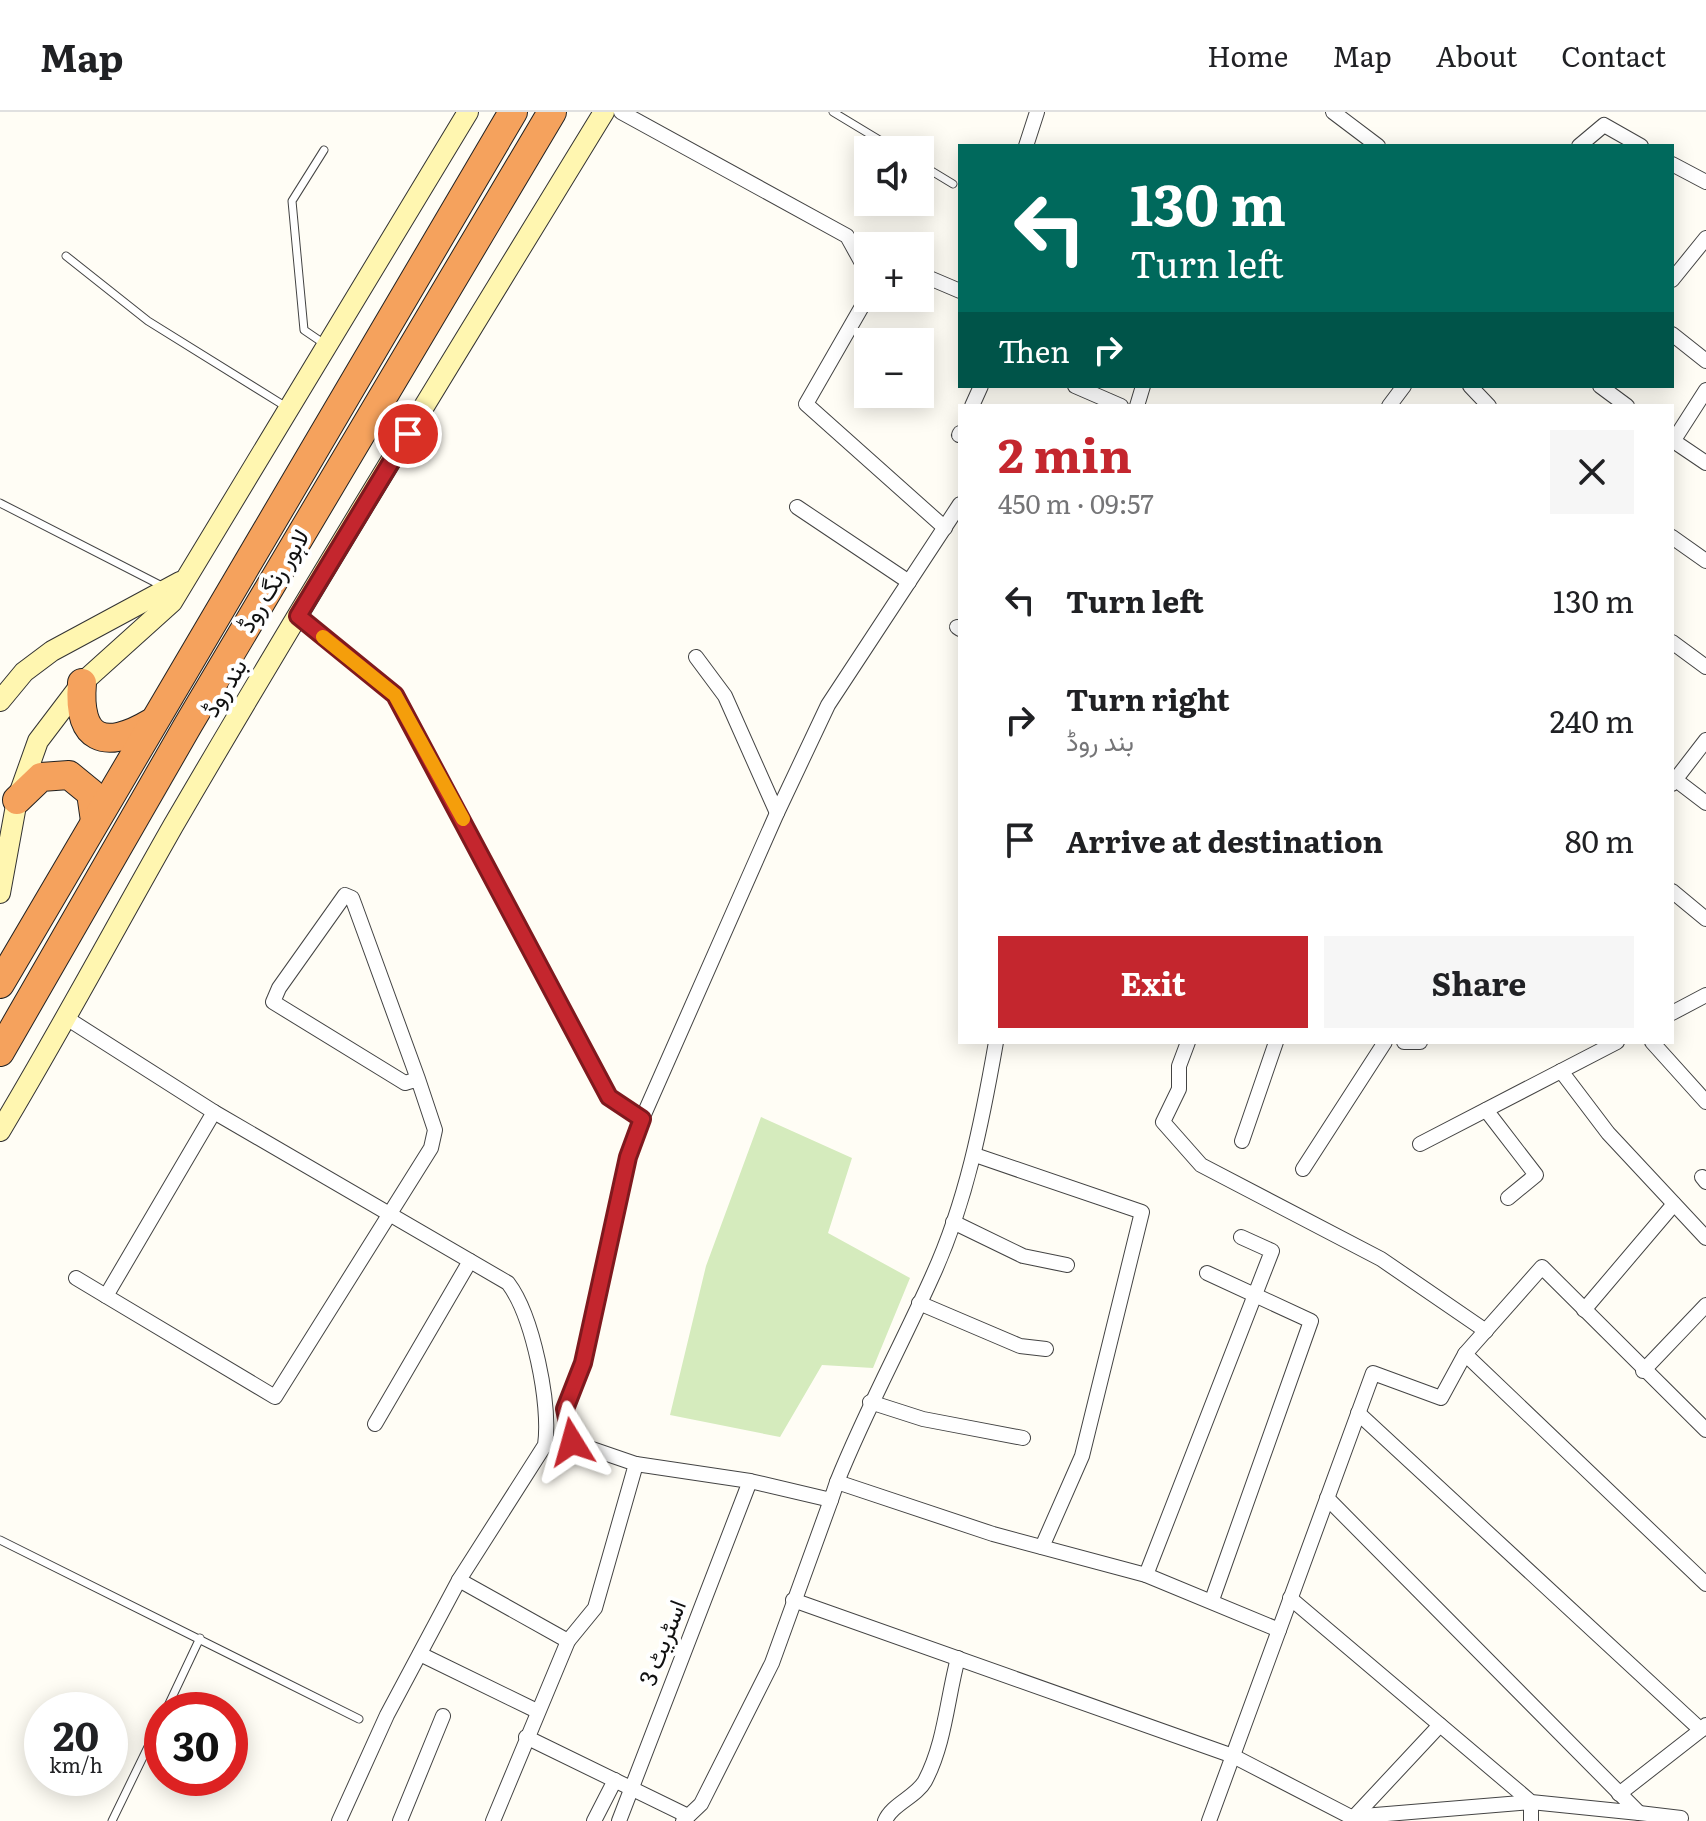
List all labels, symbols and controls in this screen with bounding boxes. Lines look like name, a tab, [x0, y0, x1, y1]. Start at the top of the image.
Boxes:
text: Map	[40, 27, 124, 84]
text: Home	[1207, 34, 1288, 76]
text: Map	[1332, 34, 1392, 76]
text: About	[1436, 34, 1517, 76]
text: Contact	[1561, 34, 1666, 76]
map controls	[854, 136, 934, 408]
button: sound	[854, 136, 934, 216]
text: 130 m	[1130, 160, 1286, 243]
icon: left	[998, 176, 1102, 280]
button: +	[854, 232, 934, 312]
text: Turn left	[1130, 236, 1284, 289]
button: −	[854, 328, 934, 408]
text: Then	[998, 328, 1070, 372]
icon: right	[1086, 328, 1130, 372]
pin	[374, 400, 442, 468]
icon: arrive	[386, 412, 430, 456]
text: 2 min	[998, 417, 1132, 488]
button: close	[1550, 430, 1634, 514]
text: 450 m · 09:57	[998, 483, 1154, 522]
street label: لاہور رنگ روڈ	[227, 521, 317, 639]
icon: left	[998, 578, 1042, 622]
text: Turn left	[1066, 578, 1204, 622]
text: 130 m	[1553, 578, 1634, 622]
street label: بند روڈ	[192, 651, 254, 723]
text: Turn right	[1066, 676, 1230, 720]
icon: right	[998, 698, 1042, 742]
text: 240 m	[1550, 698, 1634, 742]
text: بند روڈ	[1066, 720, 1134, 759]
icon: arrive	[998, 818, 1042, 862]
text: Arrive at destination	[1066, 818, 1383, 862]
text: 80 m	[1565, 818, 1634, 862]
button: Exit	[998, 936, 1308, 1028]
button: Share	[1324, 936, 1634, 1028]
position arrow	[530, 1400, 614, 1484]
street label: اسٹریٹ 3	[628, 1594, 693, 1690]
speed limit sign: 30	[144, 1692, 248, 1796]
text: 20	[53, 1704, 99, 1763]
text: km/h	[49, 1749, 103, 1779]

